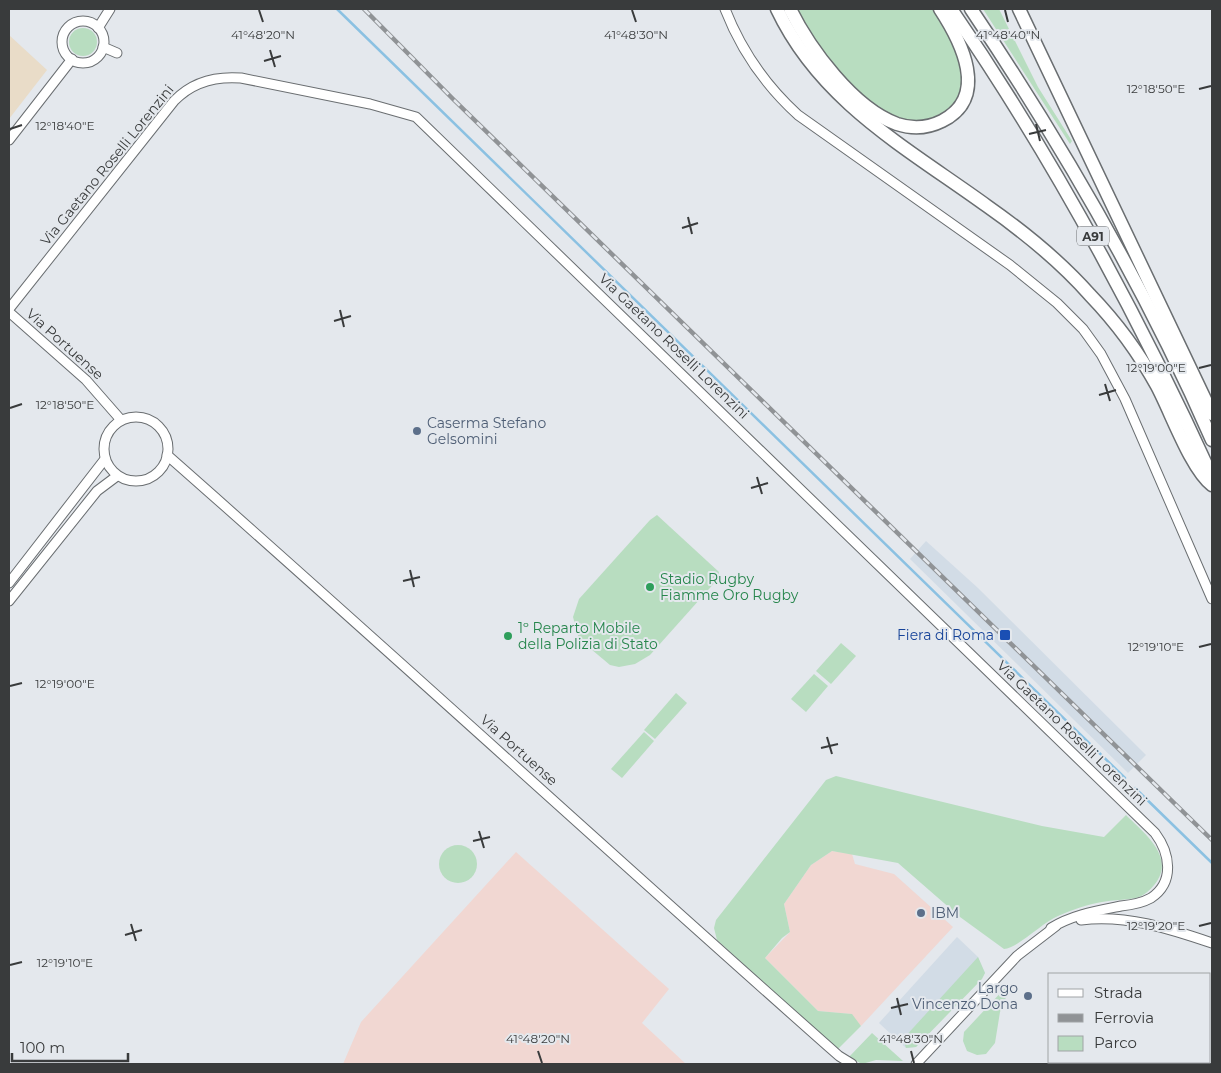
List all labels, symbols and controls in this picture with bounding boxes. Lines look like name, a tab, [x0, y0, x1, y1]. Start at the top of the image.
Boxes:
text: 41°48'20"N	[231, 27, 295, 42]
text: 41°48'30"N	[604, 27, 668, 42]
text: 41°48'40"N	[976, 27, 1040, 42]
street label: Via Gaetano Roselli Lorenzini	[36, 81, 178, 249]
text: 12°18'50"E	[1127, 81, 1185, 96]
text: 12°18'40"E	[35, 118, 95, 133]
road number: A91	[1077, 227, 1109, 246]
street label: Via Gaetano Roselli Lorenzini	[595, 269, 753, 423]
street label: Via Portuense	[23, 305, 107, 383]
text: 12°19'00"E	[1126, 360, 1186, 375]
text: 12°18'50"E	[36, 397, 94, 412]
place label: Caserma Stefano Gelsomini	[427, 414, 546, 448]
marker: Caserma Stefano Gelsomini	[411, 425, 423, 437]
place label: Stadio Rugby Fiamme Oro Rugby	[660, 570, 799, 604]
marker: Stadio Rugby Fiamme Oro Rugby	[644, 581, 656, 593]
place label: 1º Reparto Mobile della Polizia di Stato	[518, 619, 658, 653]
place label: Fiera di Roma	[897, 626, 994, 644]
marker: Fiera di Roma	[998, 628, 1012, 642]
marker: 1º Reparto Mobile della Polizia di Stato	[502, 630, 514, 642]
text: 12°19'10"E	[1128, 639, 1184, 654]
street label: Via Gaetano Roselli Lorenzini	[993, 656, 1151, 810]
text: 12°19'00"E	[35, 676, 95, 691]
street label: Via Portuense	[477, 711, 561, 789]
place label: IBM	[931, 904, 959, 922]
marker: IBM	[915, 907, 927, 919]
text: 12°19'20"E	[1127, 918, 1185, 933]
text: 12°19'10"E	[37, 955, 93, 970]
legend	[1048, 973, 1211, 1063]
place label: Largo Vincenzo Dona	[912, 979, 1018, 1013]
text: Strada	[1094, 983, 1143, 1002]
marker: Largo Vincenzo Dona	[1022, 990, 1034, 1002]
text: Ferrovia	[1094, 1008, 1154, 1027]
scale bar	[12, 1030, 129, 1062]
text: 41°48'20"N	[506, 1031, 570, 1046]
text: 41°48'30"N	[879, 1031, 943, 1046]
text: Parco	[1094, 1033, 1137, 1052]
text: 100 m	[20, 1038, 65, 1057]

